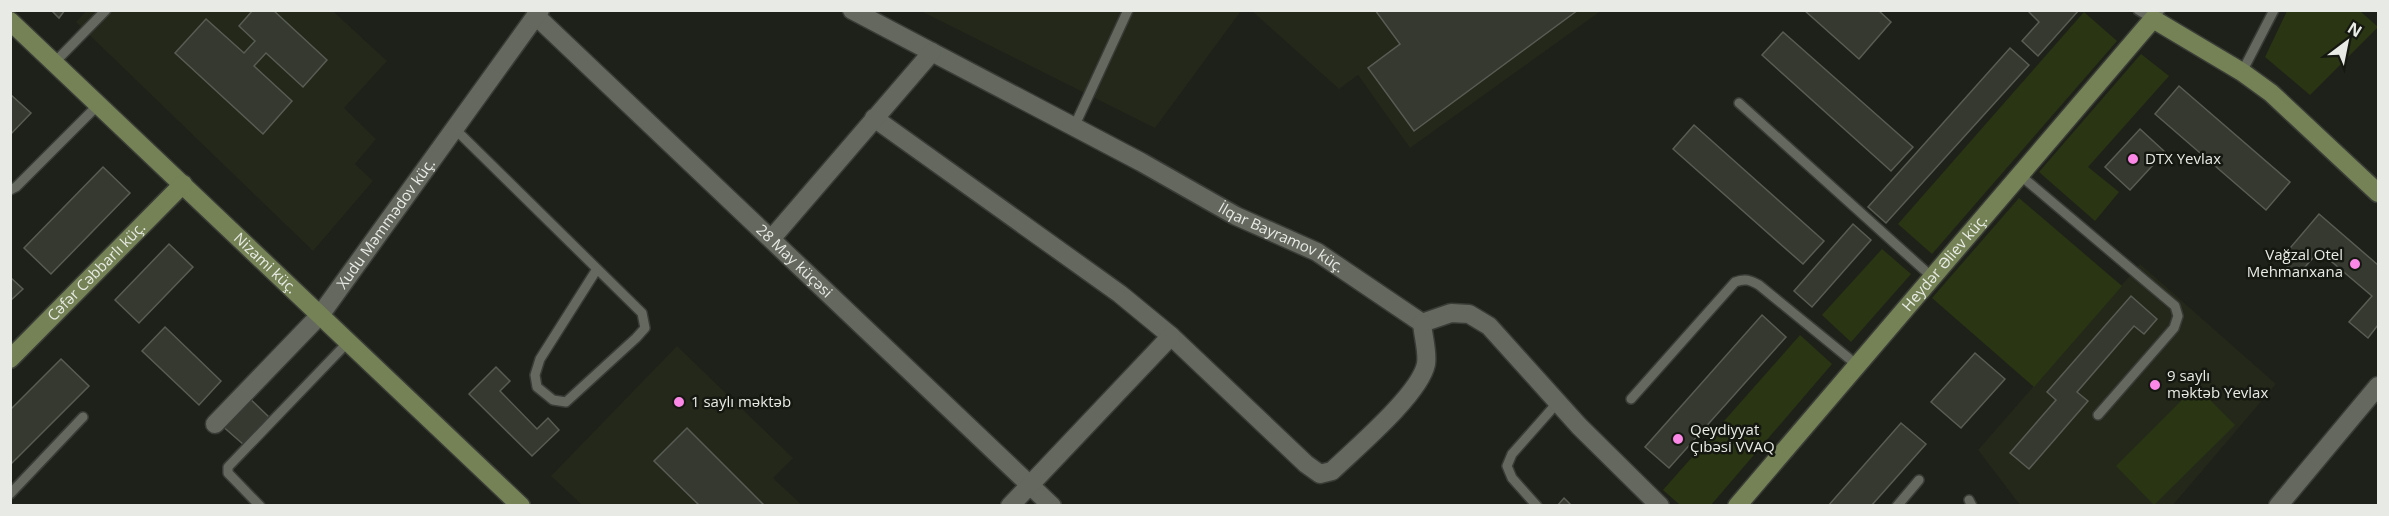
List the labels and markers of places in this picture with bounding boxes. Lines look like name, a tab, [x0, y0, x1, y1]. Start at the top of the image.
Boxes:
place label: DTX Yevlax	[2145, 148, 2221, 168]
marker: DTX Yevlax	[2126, 152, 2140, 166]
place label: Vağzal Otel Mehmanxana	[2247, 244, 2343, 281]
marker: Vağzal Otel Mehmanxana	[2348, 257, 2362, 271]
place label: 9 saylı məktəb Yevlax	[2167, 365, 2268, 402]
marker: 9 saylı məktəb Yevlax	[2148, 378, 2162, 392]
place label: 1 saylı məktəb	[691, 391, 791, 411]
marker: 1 saylı məktəb	[672, 395, 686, 409]
place label: Qeydiyyat Çıbəsi VVAQ	[1690, 419, 1775, 456]
marker: Qeydiyyat Çıbəsi VVAQ	[1671, 432, 1685, 446]

